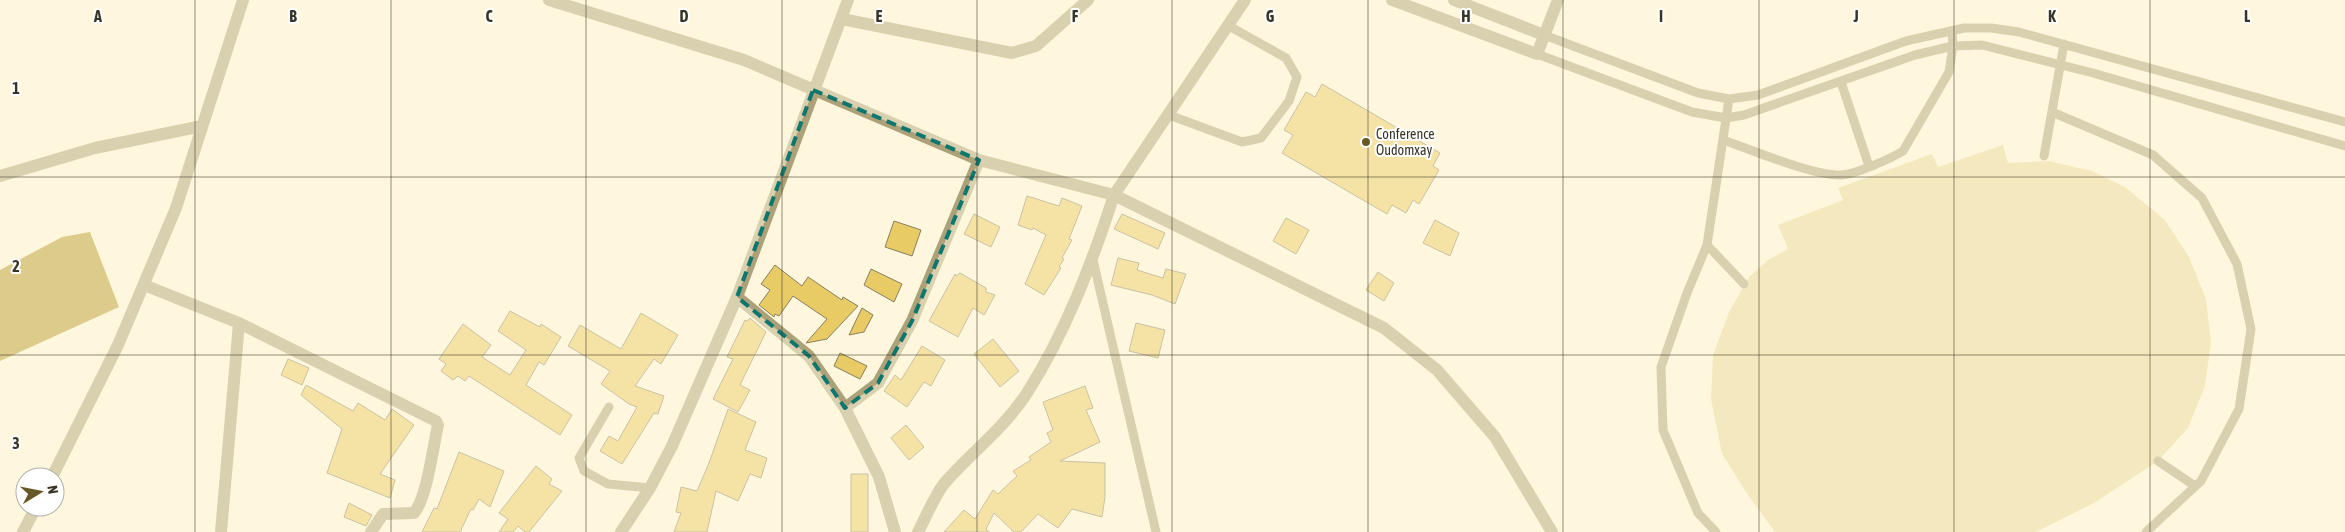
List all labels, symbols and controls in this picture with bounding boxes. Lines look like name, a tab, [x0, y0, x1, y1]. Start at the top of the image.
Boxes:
text: A	[93, 7, 102, 25]
text: B	[289, 7, 297, 25]
text: C	[485, 7, 493, 25]
text: D	[680, 7, 689, 25]
text: E	[876, 7, 883, 25]
text: F	[1072, 7, 1079, 25]
text: G	[1266, 7, 1275, 25]
text: H	[1461, 7, 1471, 25]
text: I	[1659, 7, 1663, 25]
text: J	[1852, 7, 1859, 25]
text: K	[2048, 7, 2056, 25]
text: L	[2244, 7, 2251, 25]
text: 1	[12, 79, 20, 97]
place label: Conference Oudomxay	[1376, 126, 1435, 158]
marker: Conference Oudomxay	[1360, 136, 1372, 148]
text: 2	[12, 257, 20, 275]
text: 3	[12, 434, 20, 452]
north arrow	[15, 467, 65, 517]
text: N	[44, 484, 61, 495]

